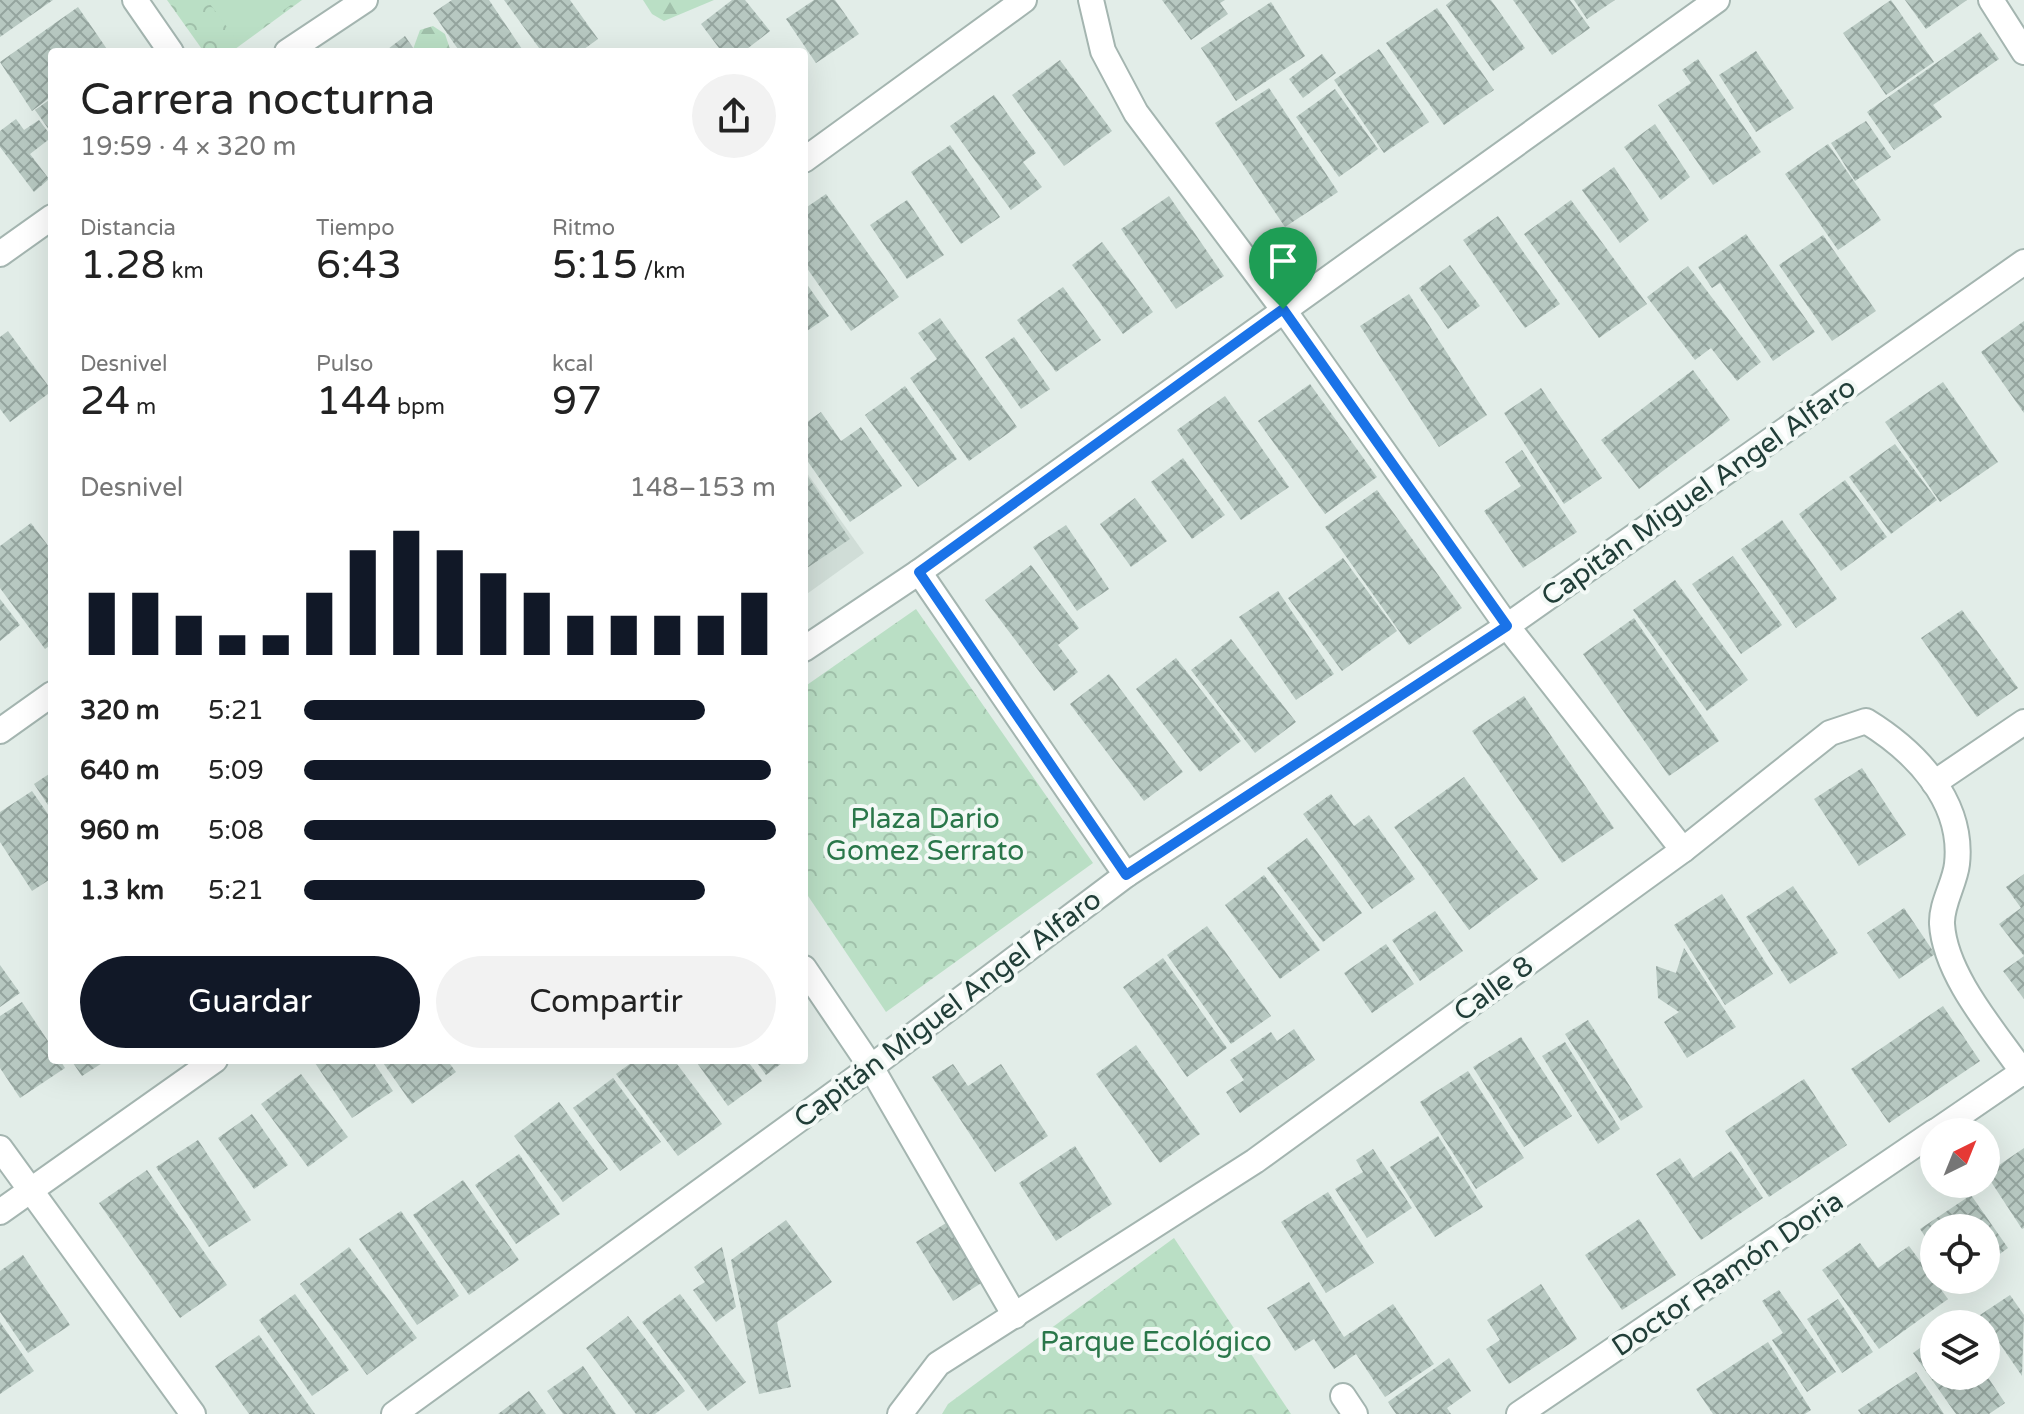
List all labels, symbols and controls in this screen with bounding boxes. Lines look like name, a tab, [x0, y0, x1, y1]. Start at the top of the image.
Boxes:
text: Carrera nocturna	[80, 74, 435, 127]
button: share	[692, 74, 776, 158]
text: 19:59 · 4 × 320 m	[80, 131, 296, 162]
text: Distancia	[80, 215, 176, 241]
text: Tiempo	[316, 215, 395, 241]
text: Ritmo	[552, 215, 615, 241]
pin	[1249, 227, 1317, 309]
icon: arrive	[1261, 239, 1305, 283]
text: 1.28	[80, 241, 166, 289]
text: 6:43	[316, 241, 402, 289]
text: 5:15	[552, 241, 638, 289]
text: km	[166, 258, 204, 284]
text: /km	[638, 258, 685, 284]
text: Desnivel	[80, 351, 167, 377]
text: Pulso	[316, 351, 373, 377]
text: kcal	[552, 351, 593, 377]
street label: Capitán Miguel Angel Alfaro	[1535, 370, 1862, 613]
text: 24	[80, 377, 130, 425]
text: 144	[316, 377, 391, 425]
text: 97	[552, 377, 602, 425]
text: m	[130, 394, 156, 420]
text: bpm	[391, 394, 445, 420]
text: Desnivel	[80, 472, 183, 503]
text: 148–153 m	[630, 472, 776, 503]
text: 320 m	[80, 695, 160, 726]
text: 5:21	[208, 695, 264, 726]
text: 640 m	[80, 755, 160, 786]
text: 5:09	[208, 755, 264, 786]
park label: Plaza Dario Gomez Serrato	[826, 802, 1024, 868]
text: 960 m	[80, 815, 160, 846]
text: 5:08	[208, 815, 264, 846]
text: 1.3 km	[80, 875, 164, 906]
text: 5:21	[208, 875, 264, 906]
street label: Capitán Miguel Angel Alfaro	[787, 882, 1108, 1135]
street label: Calle 8	[1447, 949, 1540, 1029]
button: Guardar	[80, 956, 420, 1048]
button: Compartir	[436, 956, 776, 1048]
north arrow	[1920, 1118, 2000, 1198]
map controls	[1920, 1118, 2000, 1390]
street label: Doctor Ramón Doria	[1605, 1184, 1850, 1364]
button: locate	[1920, 1214, 2000, 1294]
button: layers	[1920, 1310, 2000, 1390]
park label: Parque Ecológico	[1040, 1325, 1272, 1359]

